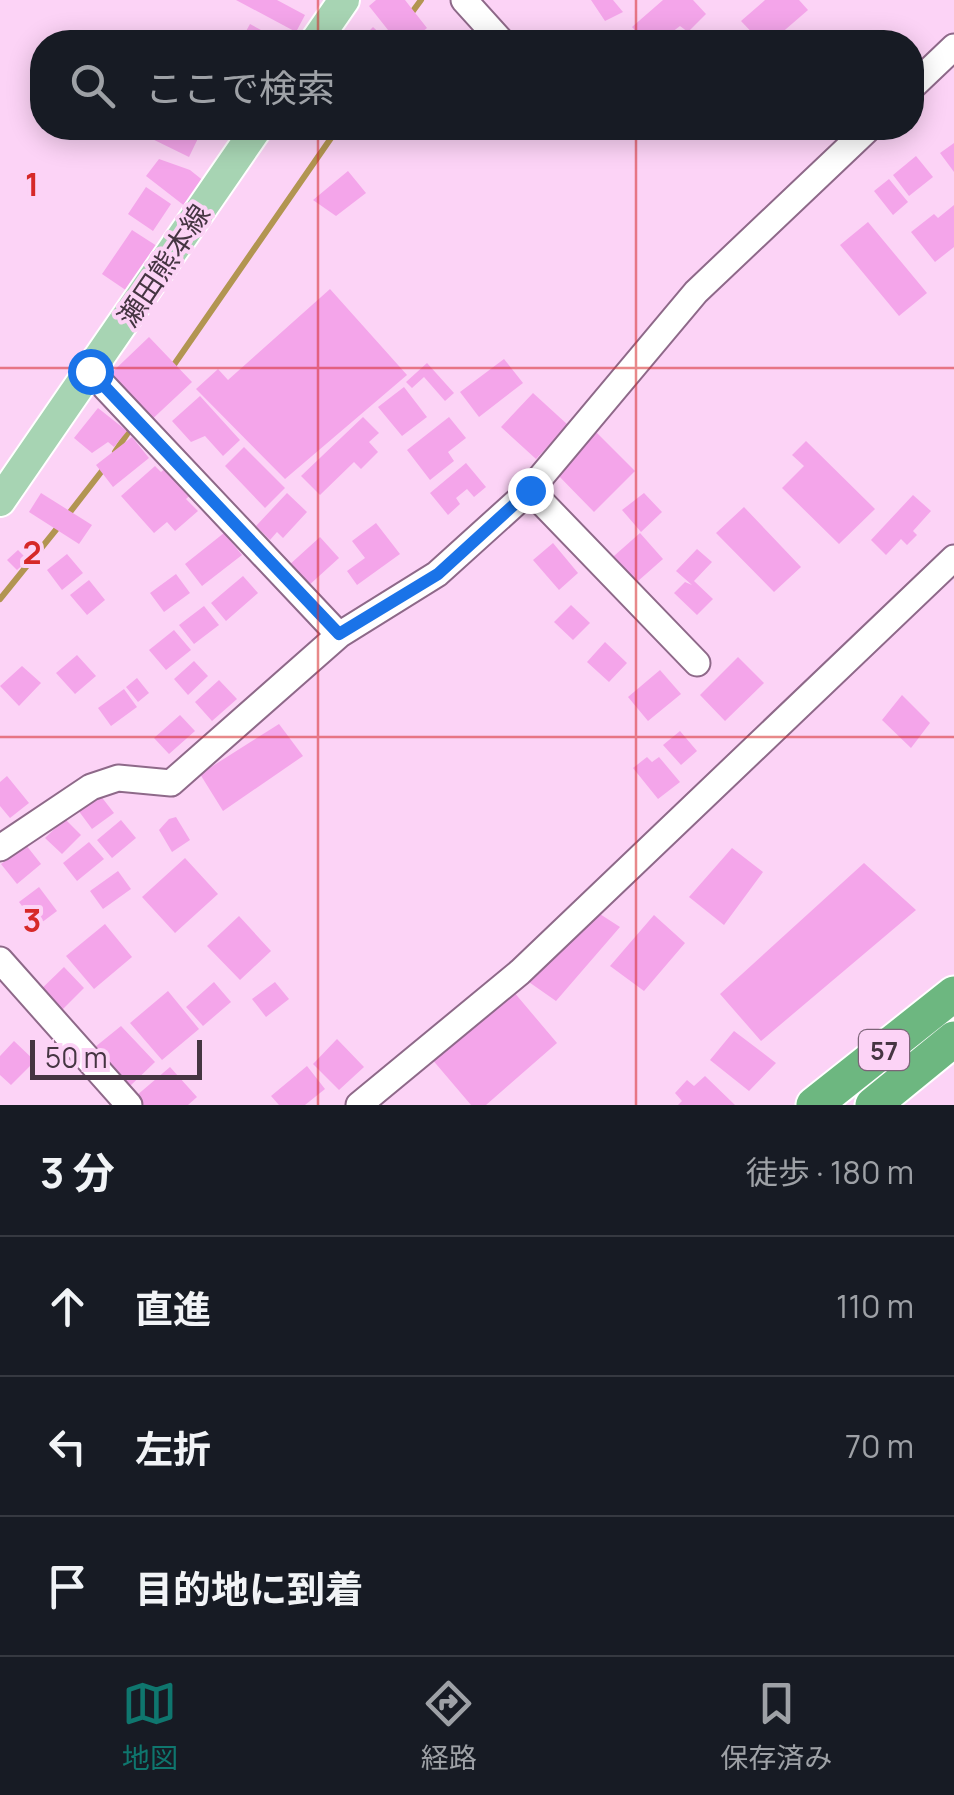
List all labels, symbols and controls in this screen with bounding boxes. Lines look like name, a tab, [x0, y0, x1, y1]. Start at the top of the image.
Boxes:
search box	[30, 30, 924, 140]
icon: search	[65, 58, 120, 113]
text: ここで検索	[145, 61, 335, 113]
text: 1	[25, 162, 39, 206]
street label: 瀬田熊本線	[108, 196, 218, 334]
route start	[68, 349, 114, 395]
route end	[508, 468, 554, 514]
text: 2	[22, 530, 42, 574]
text: 3	[23, 898, 41, 942]
road number: 57	[859, 1030, 909, 1070]
scale bar	[30, 1035, 202, 1080]
text: 50 m	[45, 1038, 108, 1076]
text: 3 分	[40, 1143, 115, 1201]
text: 徒歩 · 180 m	[746, 1150, 914, 1194]
icon: ahead	[40, 1279, 95, 1334]
text: 直進	[135, 1282, 211, 1334]
text: 110 m	[836, 1284, 914, 1328]
icon: left	[40, 1419, 95, 1474]
text: 左折	[135, 1422, 211, 1474]
text: 70 m	[845, 1424, 914, 1468]
icon: arrive	[40, 1559, 95, 1614]
text: 目的地に到着	[135, 1562, 363, 1614]
tab: 地図	[122, 1676, 178, 1776]
tab: 経路	[421, 1676, 477, 1776]
tab: 保存済み	[720, 1676, 832, 1776]

